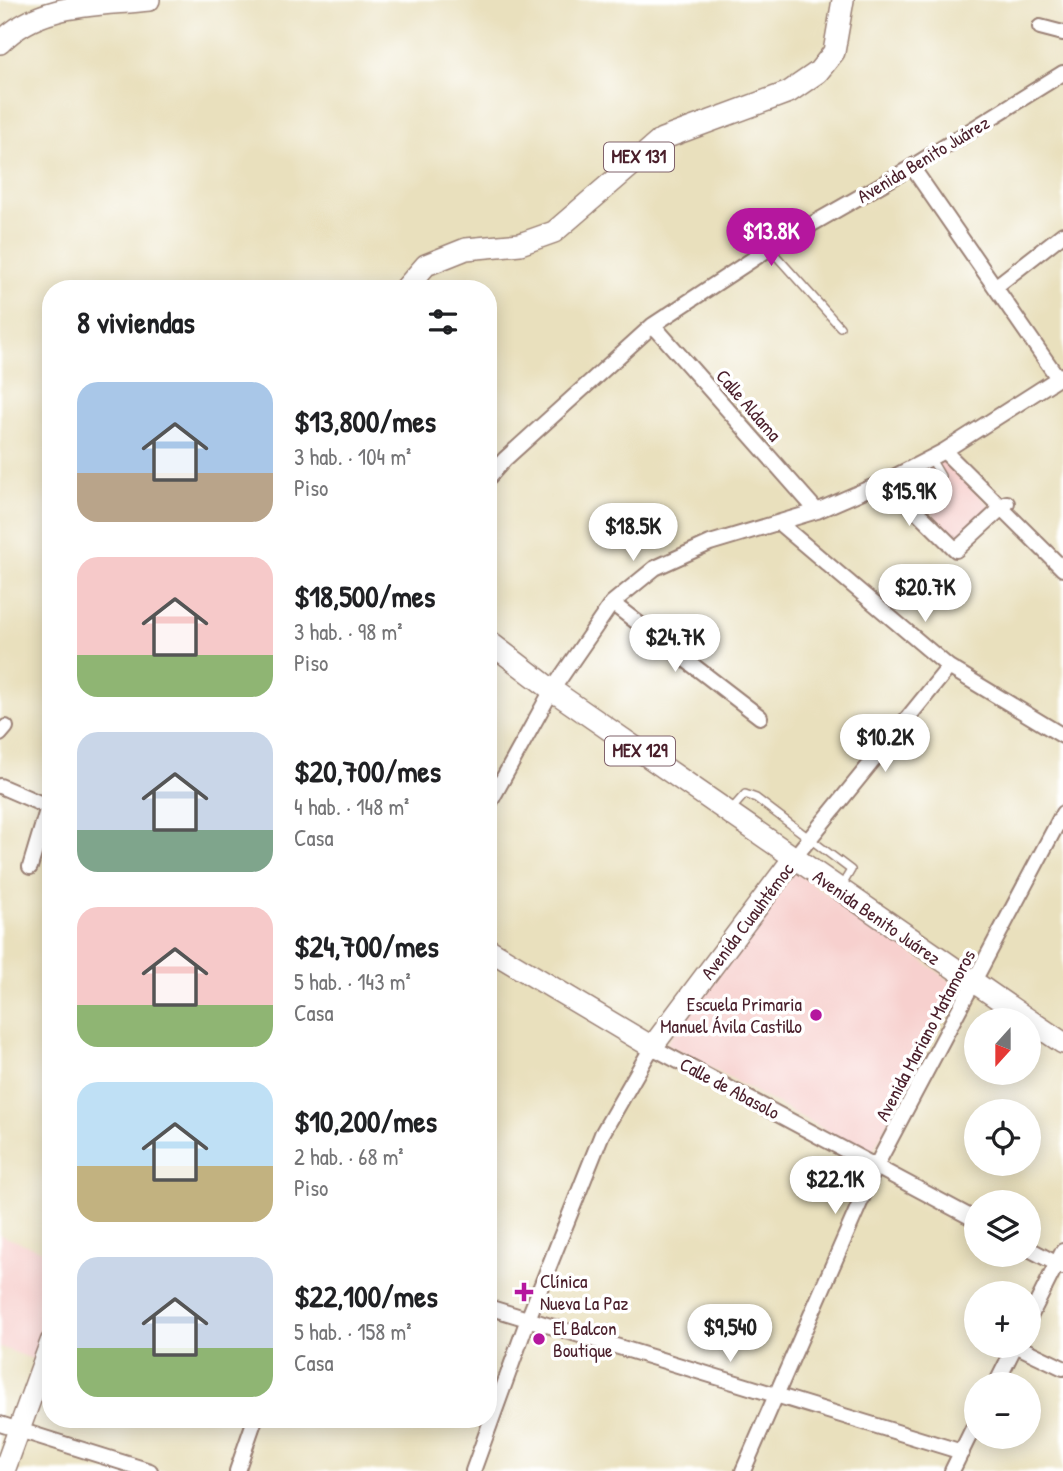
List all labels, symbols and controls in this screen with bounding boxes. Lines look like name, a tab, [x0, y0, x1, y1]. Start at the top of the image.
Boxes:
street label: Avenida Benito Juárez	[852, 109, 994, 209]
road number: MEX 131	[604, 142, 674, 172]
pin: $13.8K	[714, 208, 828, 268]
text: $13.8K	[742, 215, 800, 246]
text: 8 viviendas	[77, 302, 195, 342]
icon: filters	[424, 303, 462, 341]
street label: Calle Aldama	[710, 363, 788, 447]
text: $13,800/mes	[294, 401, 436, 441]
icon: home	[133, 410, 217, 494]
text: 3 hab. · 104 m²	[294, 441, 411, 472]
pin: $15.9K	[852, 468, 966, 528]
text: Piso	[294, 472, 328, 503]
text: $15.9K	[881, 475, 937, 506]
pin: $18.5K	[576, 504, 690, 563]
text: $18.5K	[605, 510, 661, 541]
pin: $20.7K	[868, 564, 982, 624]
text: $20.7K	[894, 571, 956, 602]
text: $18,500/mes	[294, 576, 435, 616]
icon: home	[133, 585, 217, 669]
pin: $24.7K	[618, 614, 732, 674]
text: 3 hab. · 98 m²	[294, 616, 402, 647]
text: $24.7K	[645, 621, 705, 652]
text: Piso	[294, 647, 328, 678]
pin: $10.2K	[828, 714, 942, 774]
text: $10.2K	[856, 721, 914, 752]
road number: MEX 129	[605, 736, 675, 766]
text: $20,700/mes	[294, 751, 441, 791]
icon: home	[133, 760, 217, 844]
text: 4 hab. · 148 m²	[294, 791, 409, 822]
text: Casa	[294, 822, 334, 853]
street label: Avenida Cuauhtémoc	[695, 857, 800, 985]
street label: Avenida Benito Juárez	[808, 863, 946, 971]
text: $24,700/mes	[294, 926, 439, 966]
icon: home	[133, 935, 217, 1019]
street label: Avenida Mariano Matamoros	[869, 945, 981, 1125]
text: 5 hab. · 143 m²	[294, 966, 411, 997]
place label: Escuela Primaria Manuel Ávila Castillo	[660, 991, 803, 1039]
text: Casa	[294, 997, 334, 1028]
marker: Escuela Primaria Manuel Ávila Castillo	[808, 1007, 824, 1023]
north arrow	[964, 1008, 1041, 1085]
map controls	[964, 1008, 1041, 1449]
street label: Calle de Abasolo	[676, 1051, 785, 1125]
button: locate	[964, 1099, 1041, 1176]
text: $10,200/mes	[294, 1101, 437, 1141]
icon: home	[133, 1110, 217, 1194]
text: 2 hab. · 68 m²	[294, 1141, 404, 1172]
pin: $22.1K	[778, 1156, 892, 1216]
text: $22.1K	[806, 1163, 864, 1194]
text: Piso	[294, 1172, 328, 1203]
button: layers	[964, 1190, 1041, 1267]
place label: Clínica Nueva La Paz	[540, 1268, 628, 1316]
text: $22,100/mes	[294, 1276, 438, 1316]
button: +	[964, 1281, 1041, 1358]
marker: Clínica Nueva La Paz	[514, 1282, 534, 1302]
icon: home	[133, 1285, 217, 1369]
pin: $9,540	[673, 1304, 787, 1364]
text: $9,540	[703, 1311, 757, 1342]
place label: El Balcon Boutique	[553, 1315, 617, 1363]
text: 5 hab. · 158 m²	[294, 1316, 412, 1347]
marker: El Balcon Boutique	[531, 1331, 547, 1347]
text: Casa	[294, 1347, 334, 1378]
button: −	[964, 1372, 1041, 1449]

